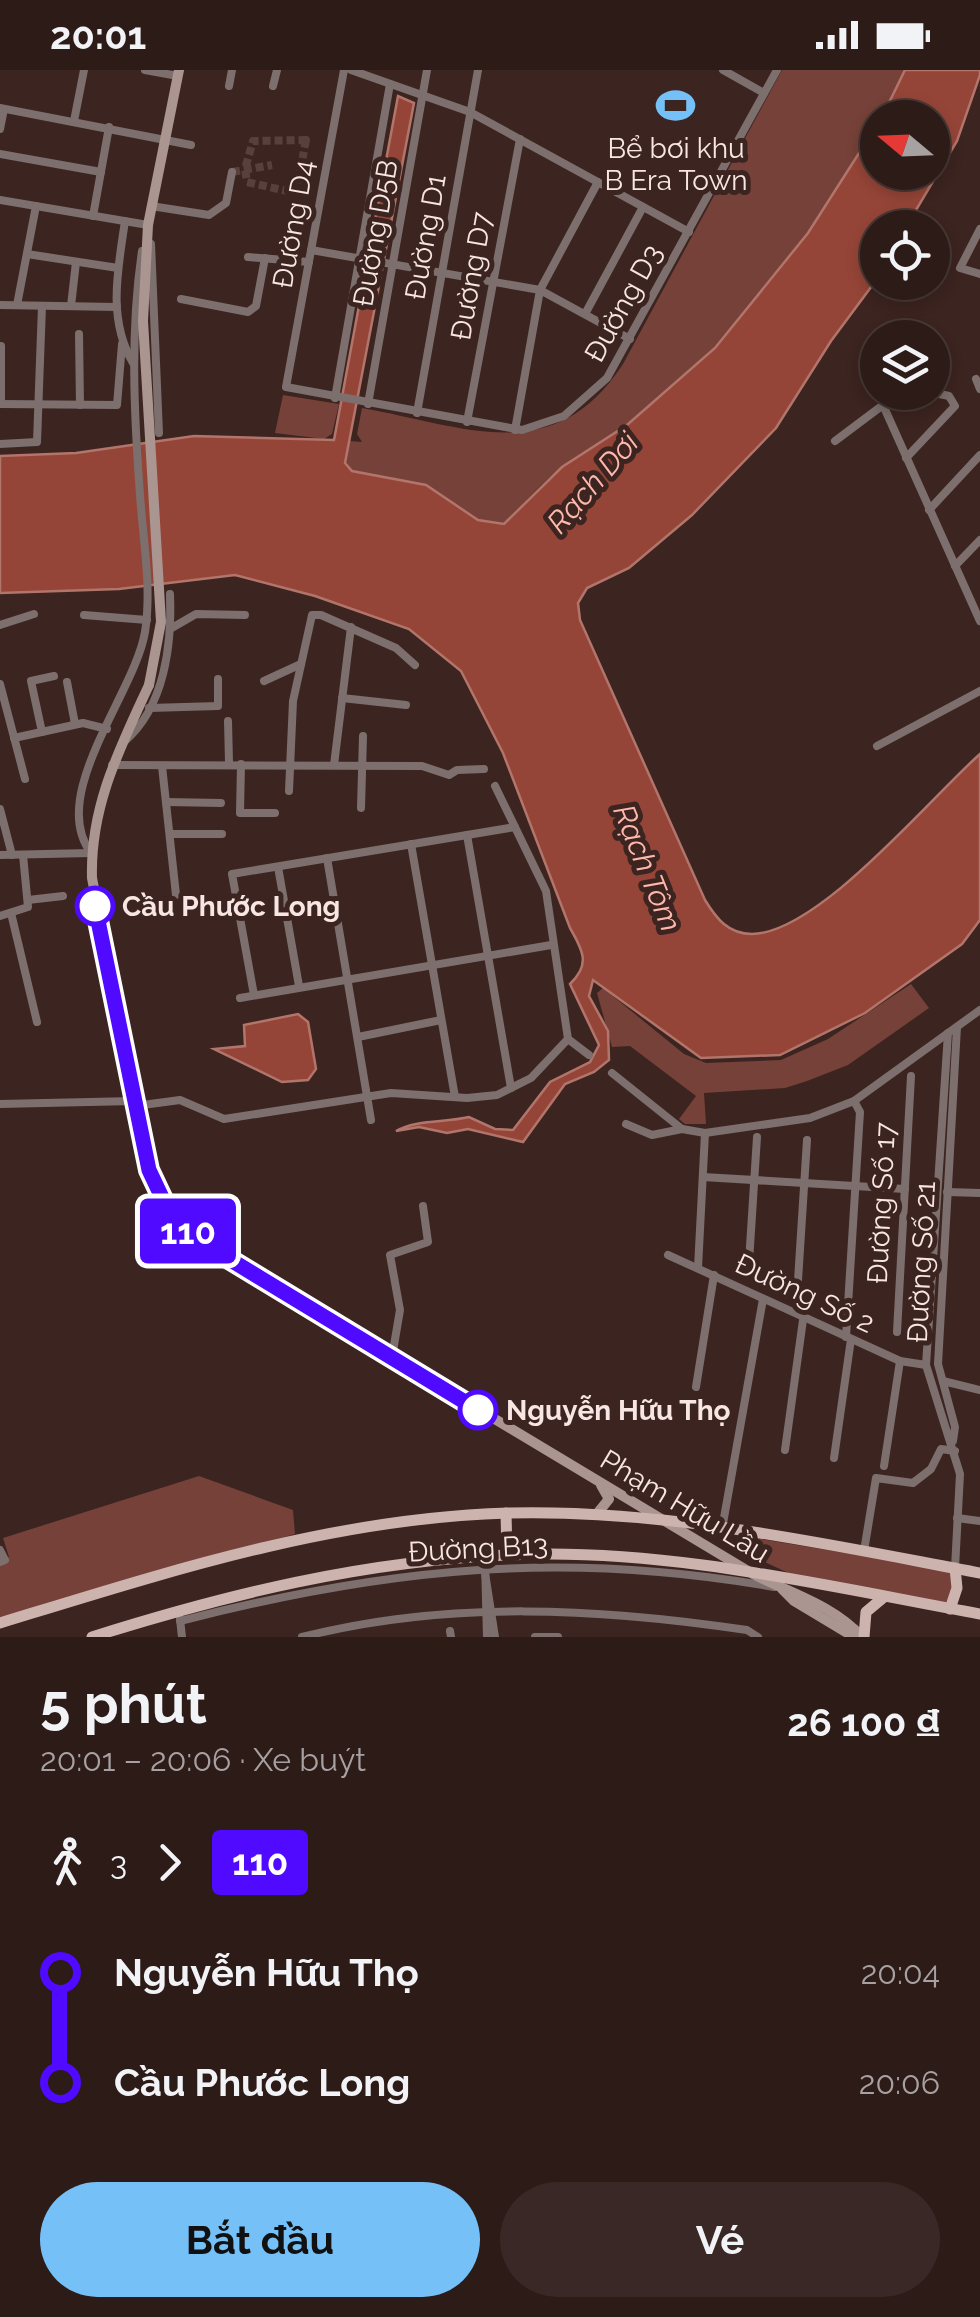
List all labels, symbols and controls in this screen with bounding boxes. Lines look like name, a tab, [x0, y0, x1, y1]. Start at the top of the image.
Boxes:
text: 20:01	[50, 13, 146, 58]
sports icon: Bể bơi khu B Era Town	[655, 84, 697, 126]
north arrow	[860, 100, 950, 190]
map controls	[860, 100, 950, 410]
place label: Bể bơi khu B Era Town	[604, 132, 748, 197]
street label: Đường D4	[266, 157, 321, 291]
street label: Đường D5B	[346, 157, 405, 309]
street label: Đường D1	[398, 172, 453, 302]
street label: Đường D7	[444, 210, 499, 343]
button: locate	[860, 210, 950, 300]
street label: Đường D3	[578, 239, 669, 368]
button: layers	[860, 320, 950, 410]
water label: Rạch Dơi	[540, 425, 646, 540]
water label: Rạch Tôm	[606, 799, 689, 936]
marker: Cầu Phước Long	[76, 887, 114, 925]
place label: Cầu Phước Long	[122, 890, 340, 923]
street label: Đường Số 17	[861, 1121, 902, 1285]
street label: Đường Số 21	[901, 1180, 942, 1344]
line badge: 110	[130, 1198, 246, 1264]
text: 110	[160, 1211, 216, 1252]
street label: Đường Số 2	[730, 1247, 880, 1340]
marker: Nguyễn Hữu Thọ	[459, 1391, 497, 1429]
place label: Nguyễn Hữu Thọ	[506, 1394, 731, 1427]
street label: Phạm Hữu Lầu	[594, 1443, 775, 1570]
street label: Đường B13	[407, 1528, 549, 1569]
text: 5 phút	[40, 1671, 207, 1736]
text: 26 100 ₫	[787, 1700, 940, 1745]
text: 20:01 – 20:06 · Xe buýt	[40, 1741, 366, 1778]
icon: walk	[40, 1835, 95, 1890]
icon: forward	[142, 1835, 197, 1890]
text: 110	[232, 1842, 288, 1883]
text: 3	[110, 1844, 127, 1881]
text: Nguyễn Hữu Thọ	[114, 1950, 419, 1995]
text: 20:04	[861, 1954, 940, 1991]
text: Cầu Phước Long	[114, 2060, 410, 2105]
text: 20:06	[859, 2064, 940, 2101]
button: Bắt đầu	[40, 2182, 480, 2297]
button: Vé	[500, 2182, 940, 2297]

